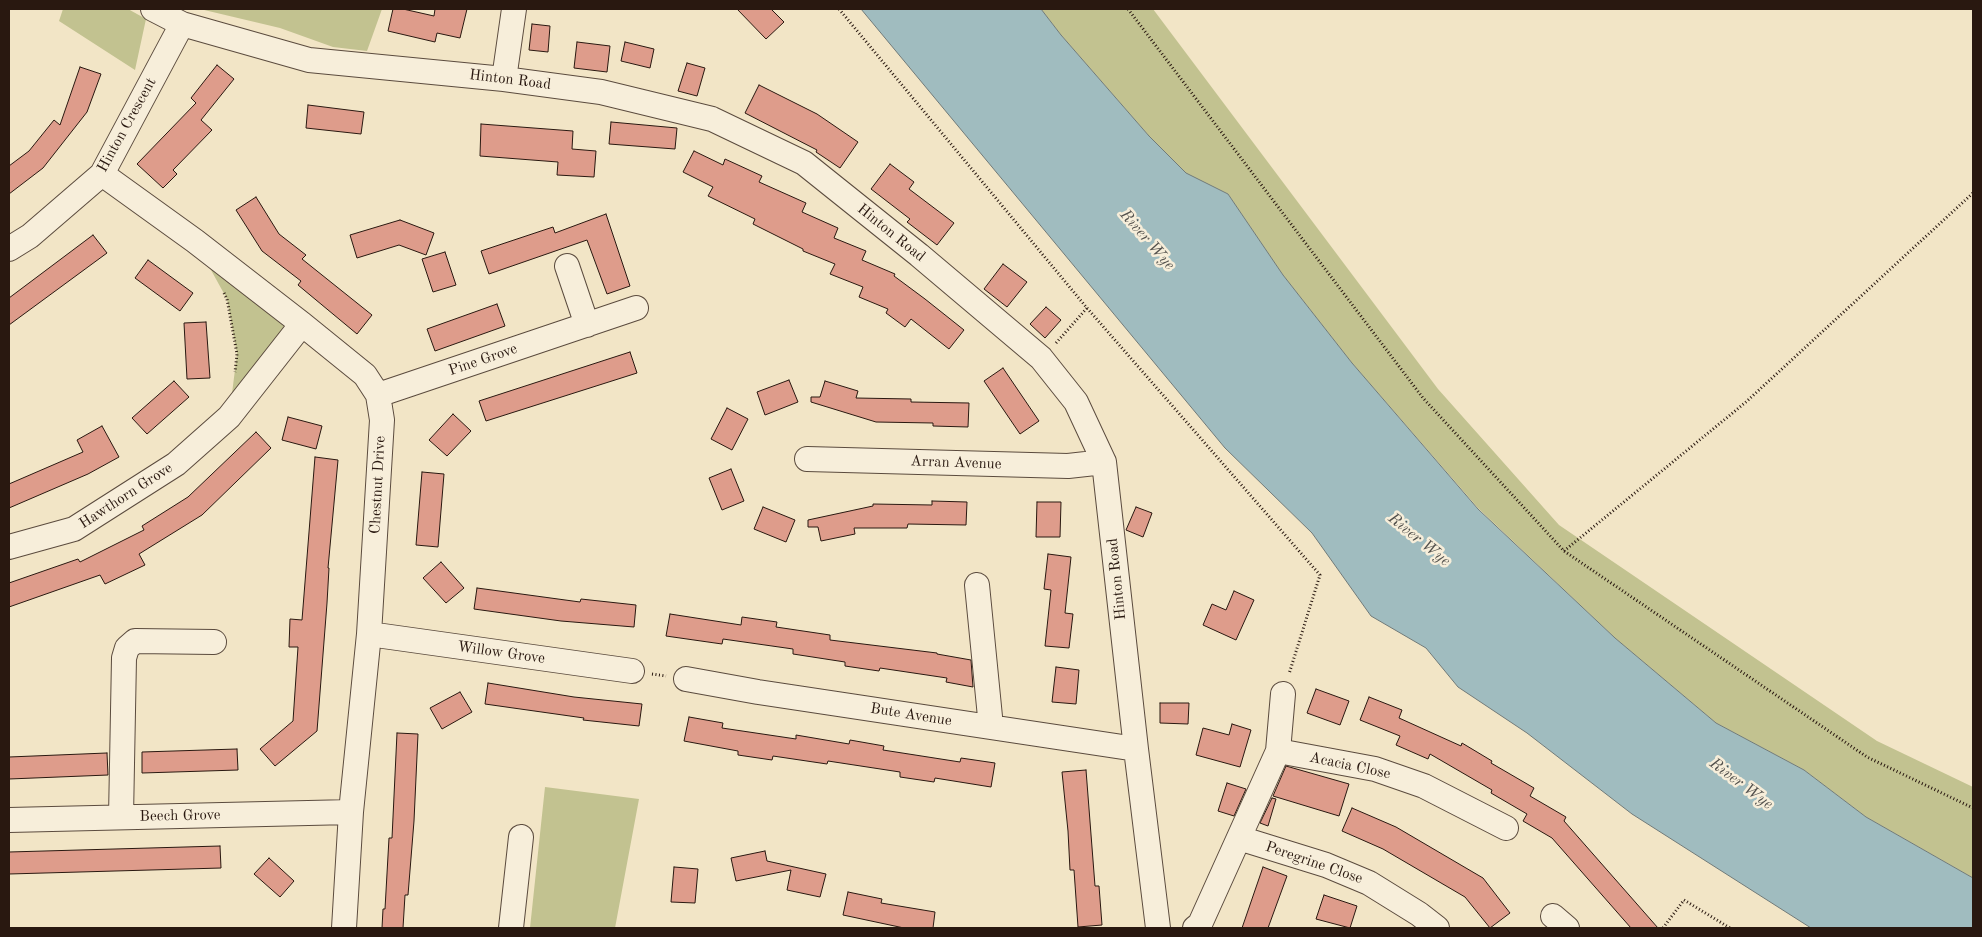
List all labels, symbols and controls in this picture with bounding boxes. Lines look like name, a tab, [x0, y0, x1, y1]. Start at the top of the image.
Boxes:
street label: Hinton Road	[468, 66, 552, 94]
street label: Hinton Crescent	[94, 75, 160, 175]
street label: Hinton Road	[853, 200, 929, 266]
water label: River Wye	[1115, 206, 1179, 274]
street label: Pine Grove	[446, 340, 520, 380]
street label: Chestnut Drive	[366, 435, 390, 535]
street label: Arran Avenue	[910, 452, 1002, 474]
street label: Hawthorn Grove	[76, 459, 176, 533]
water label: River Wye	[1384, 509, 1454, 571]
street label: Hinton Road	[1104, 537, 1130, 621]
street label: Willow Grove	[456, 638, 546, 668]
street label: Bute Avenue	[869, 700, 953, 730]
street label: Acacia Close	[1308, 749, 1392, 783]
water label: River Wye	[1706, 754, 1776, 814]
street label: Beech Grove	[139, 806, 221, 826]
street label: Peregrine Close	[1263, 838, 1365, 888]

